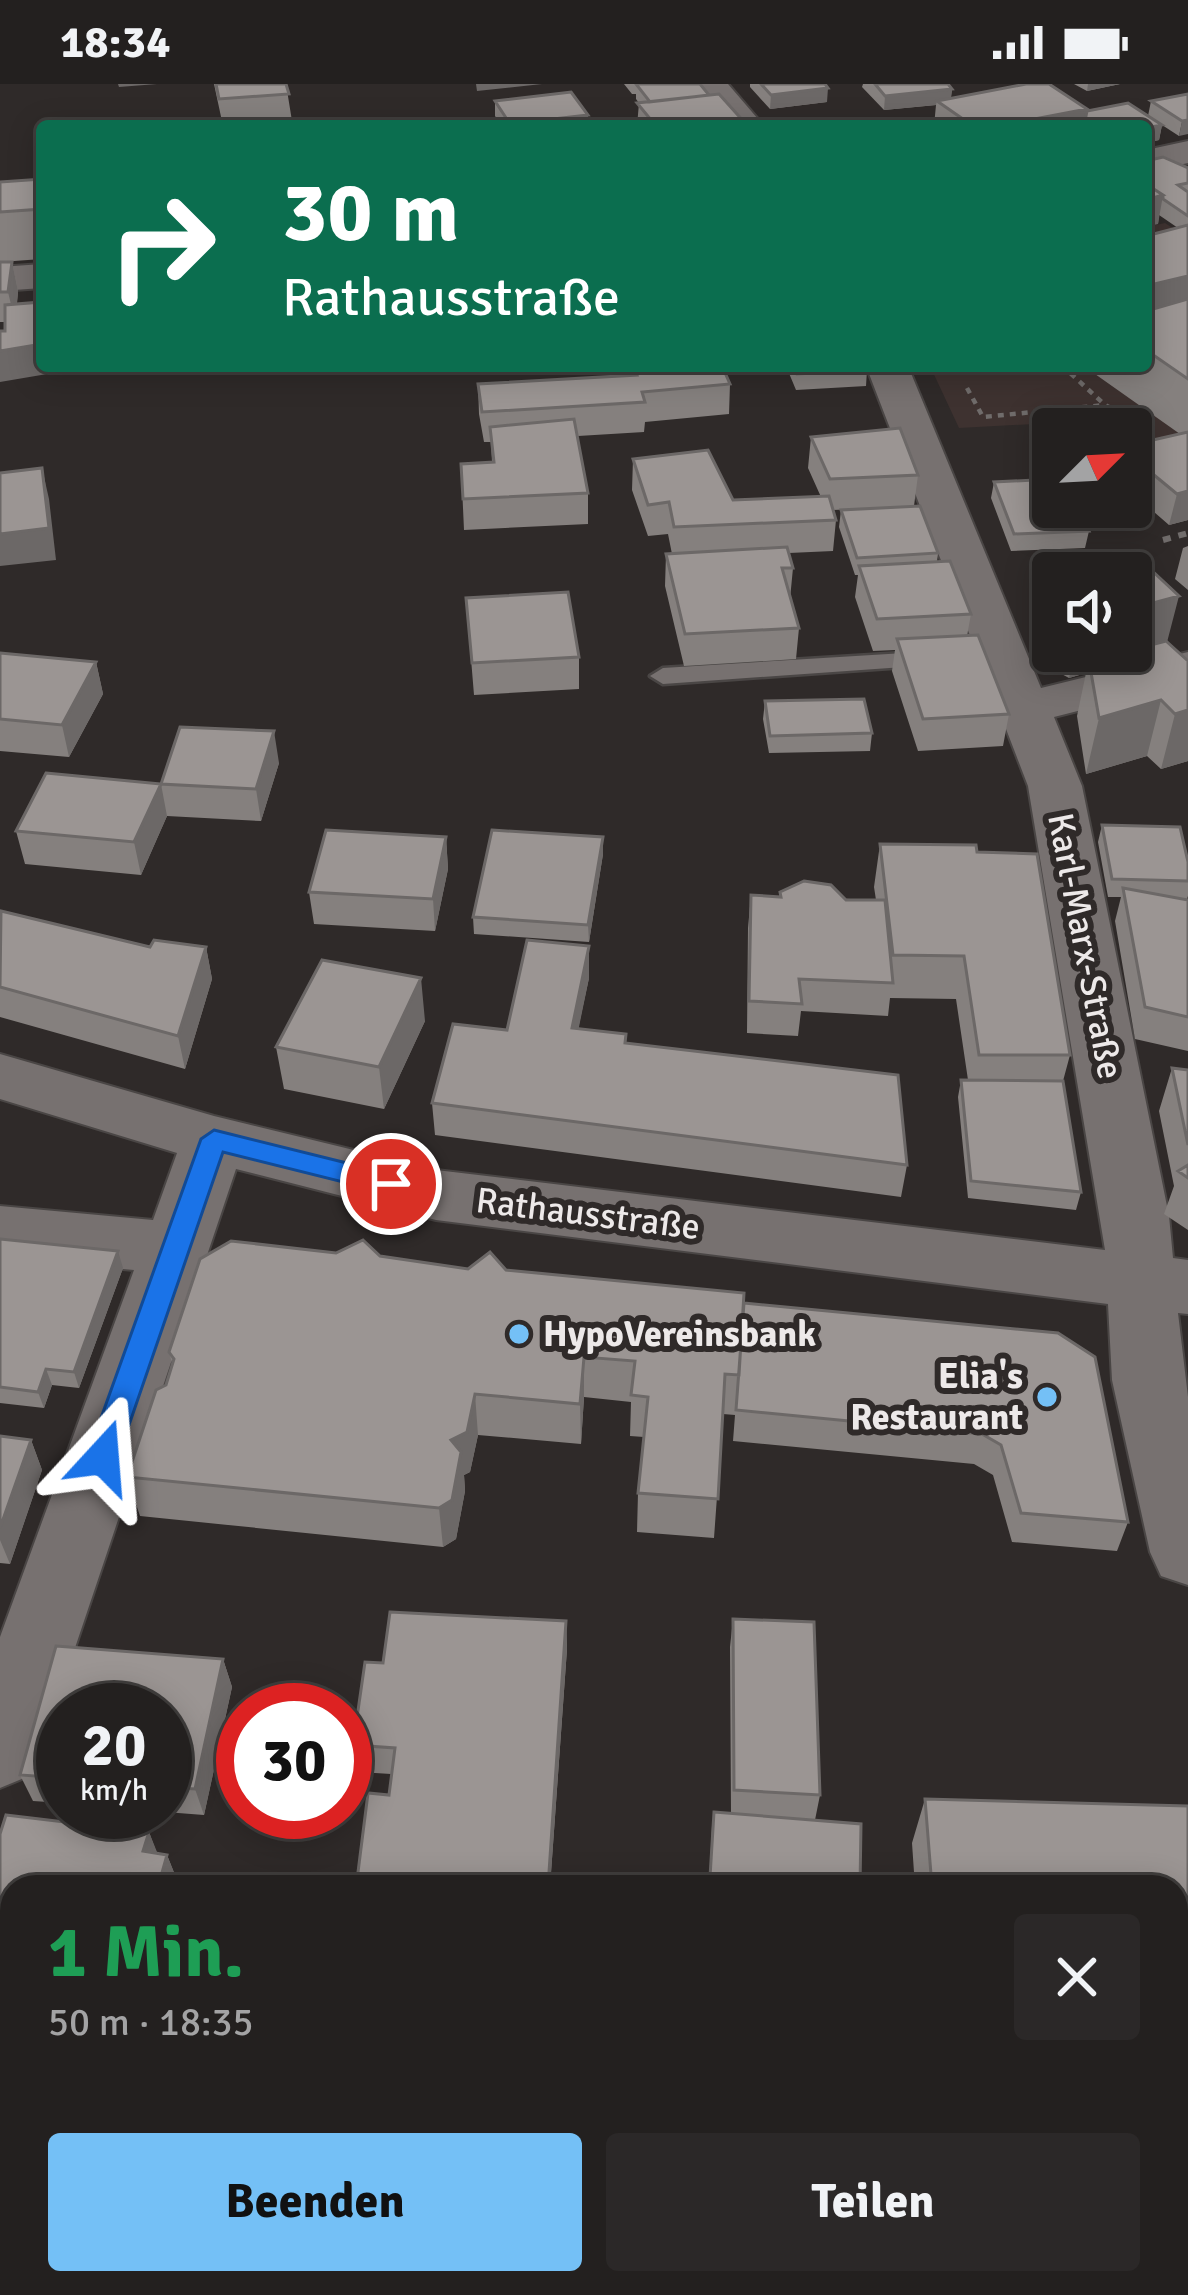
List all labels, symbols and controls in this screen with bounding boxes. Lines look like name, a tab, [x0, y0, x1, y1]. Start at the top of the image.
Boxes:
text: 18:34	[60, 15, 170, 70]
text: 30 m	[282, 161, 459, 265]
icon: right	[84, 168, 240, 324]
text: Rathausstraße	[282, 264, 620, 331]
north arrow	[1032, 408, 1152, 528]
map controls	[1032, 408, 1152, 672]
button: sound	[1032, 552, 1152, 672]
street label: Karl-Marx-Straße	[1037, 809, 1133, 1083]
pin	[340, 1133, 442, 1235]
icon: arrive	[358, 1151, 424, 1217]
street label: Rathausstraße	[473, 1178, 703, 1250]
place label: HypoVereinsbank	[543, 1312, 816, 1357]
marker: HypoVereinsbank	[506, 1321, 532, 1347]
place label: Elia's Restaurant	[850, 1354, 1023, 1440]
marker: Elia's Restaurant	[1034, 1384, 1060, 1410]
position arrow	[40, 1394, 166, 1520]
speed limit sign: 30	[216, 1683, 372, 1839]
text: 20	[82, 1709, 146, 1783]
text: km/h	[80, 1772, 148, 1809]
text: 1 Min.	[48, 1908, 244, 1997]
button: close	[1014, 1914, 1140, 2040]
text: 50 m · 18:35	[48, 1998, 254, 2046]
button: Beenden	[48, 2133, 582, 2271]
button: Teilen	[606, 2133, 1140, 2271]

